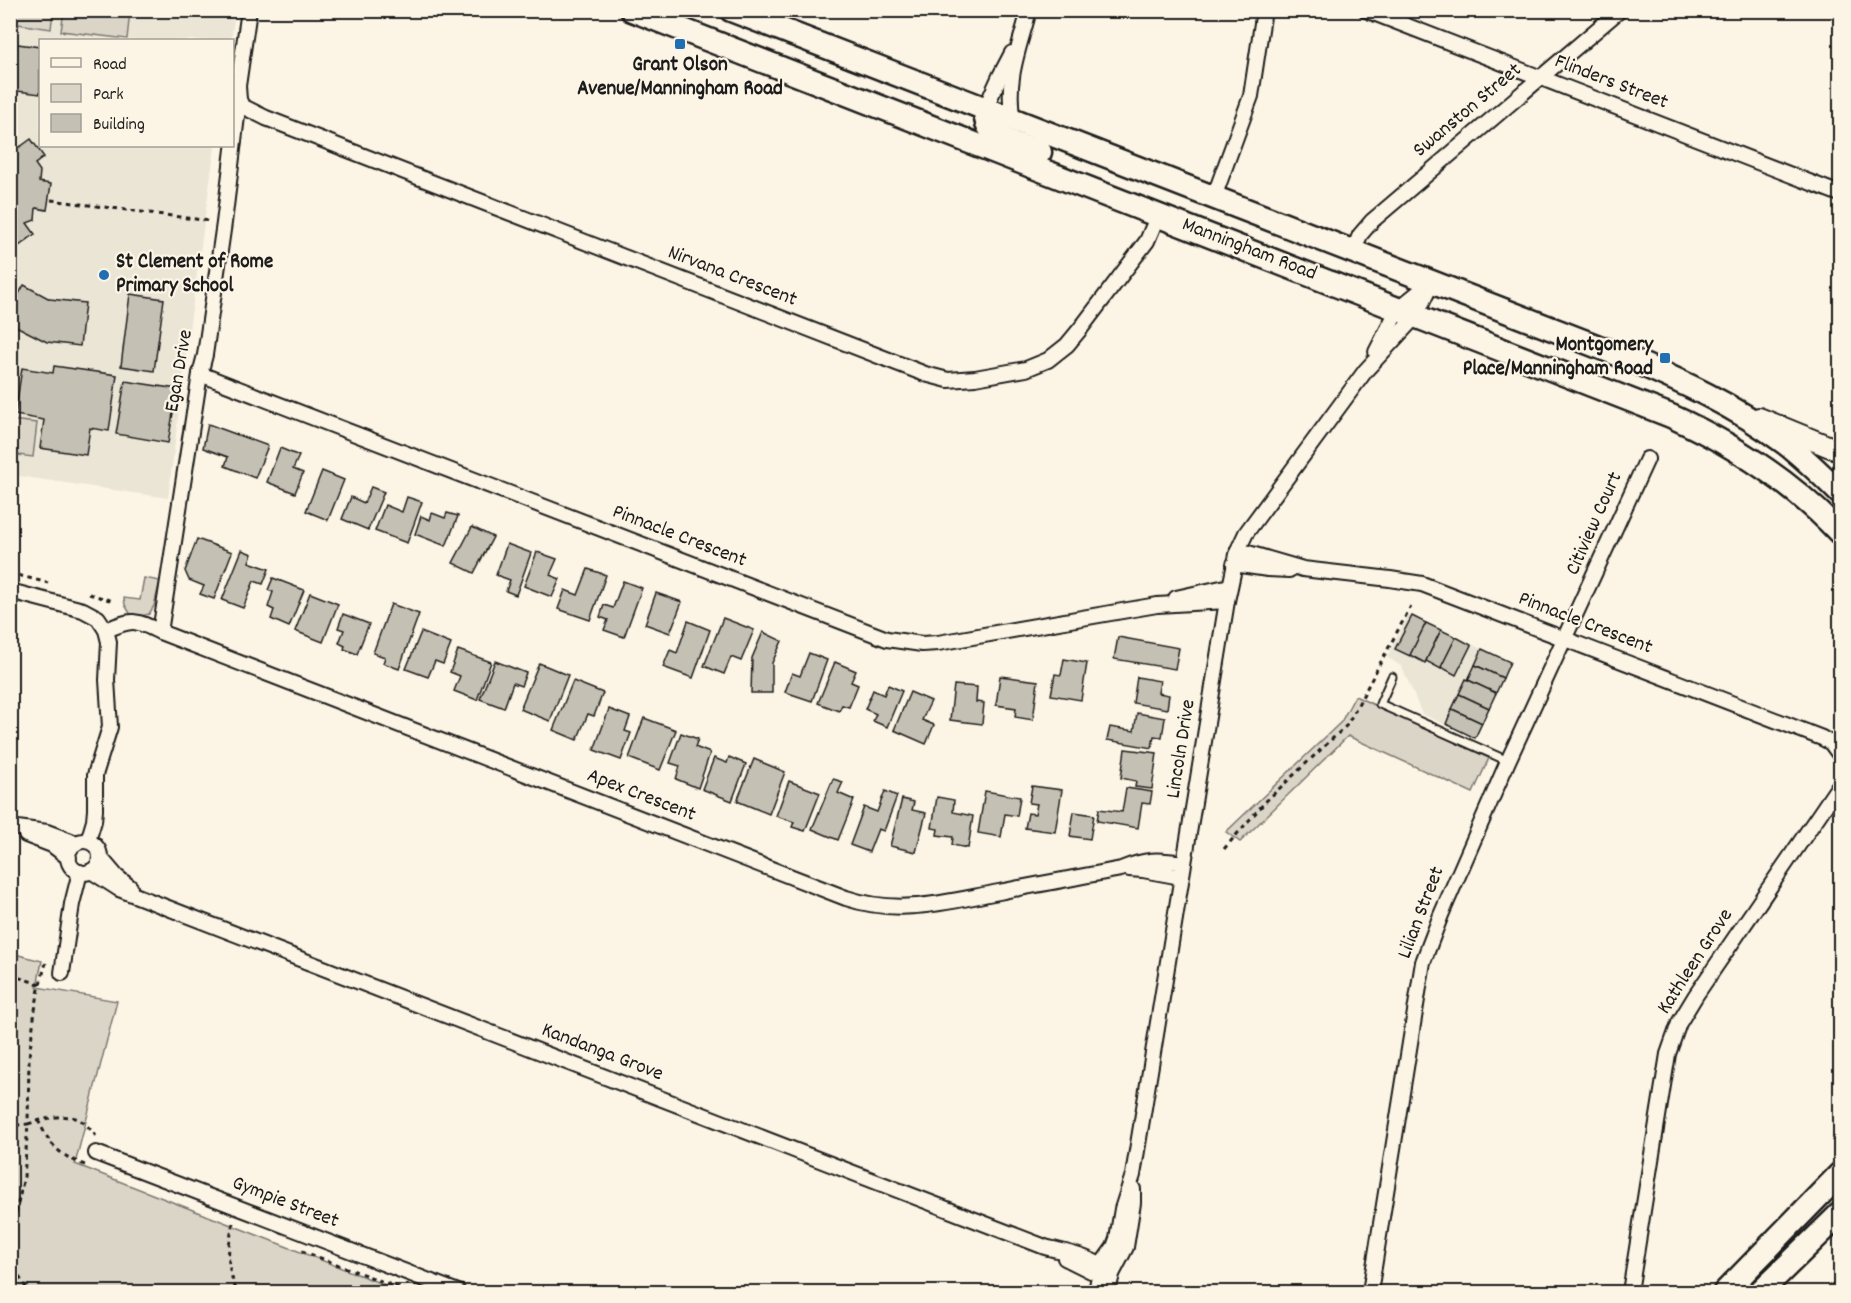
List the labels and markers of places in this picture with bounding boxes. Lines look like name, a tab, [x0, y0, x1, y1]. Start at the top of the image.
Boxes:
marker: Grant Olson Avenue/Manningham Road	[673, 37, 687, 51]
place label: Grant Olson Avenue/Manningham Road	[577, 51, 783, 105]
place label: St Clement of Rome Primary School	[116, 248, 273, 302]
marker: St Clement of Rome Primary School	[97, 268, 111, 282]
place label: Montgomery Place/Manningham Road	[1463, 331, 1654, 385]
marker: Montgomery Place/Manningham Road	[1658, 351, 1672, 365]

